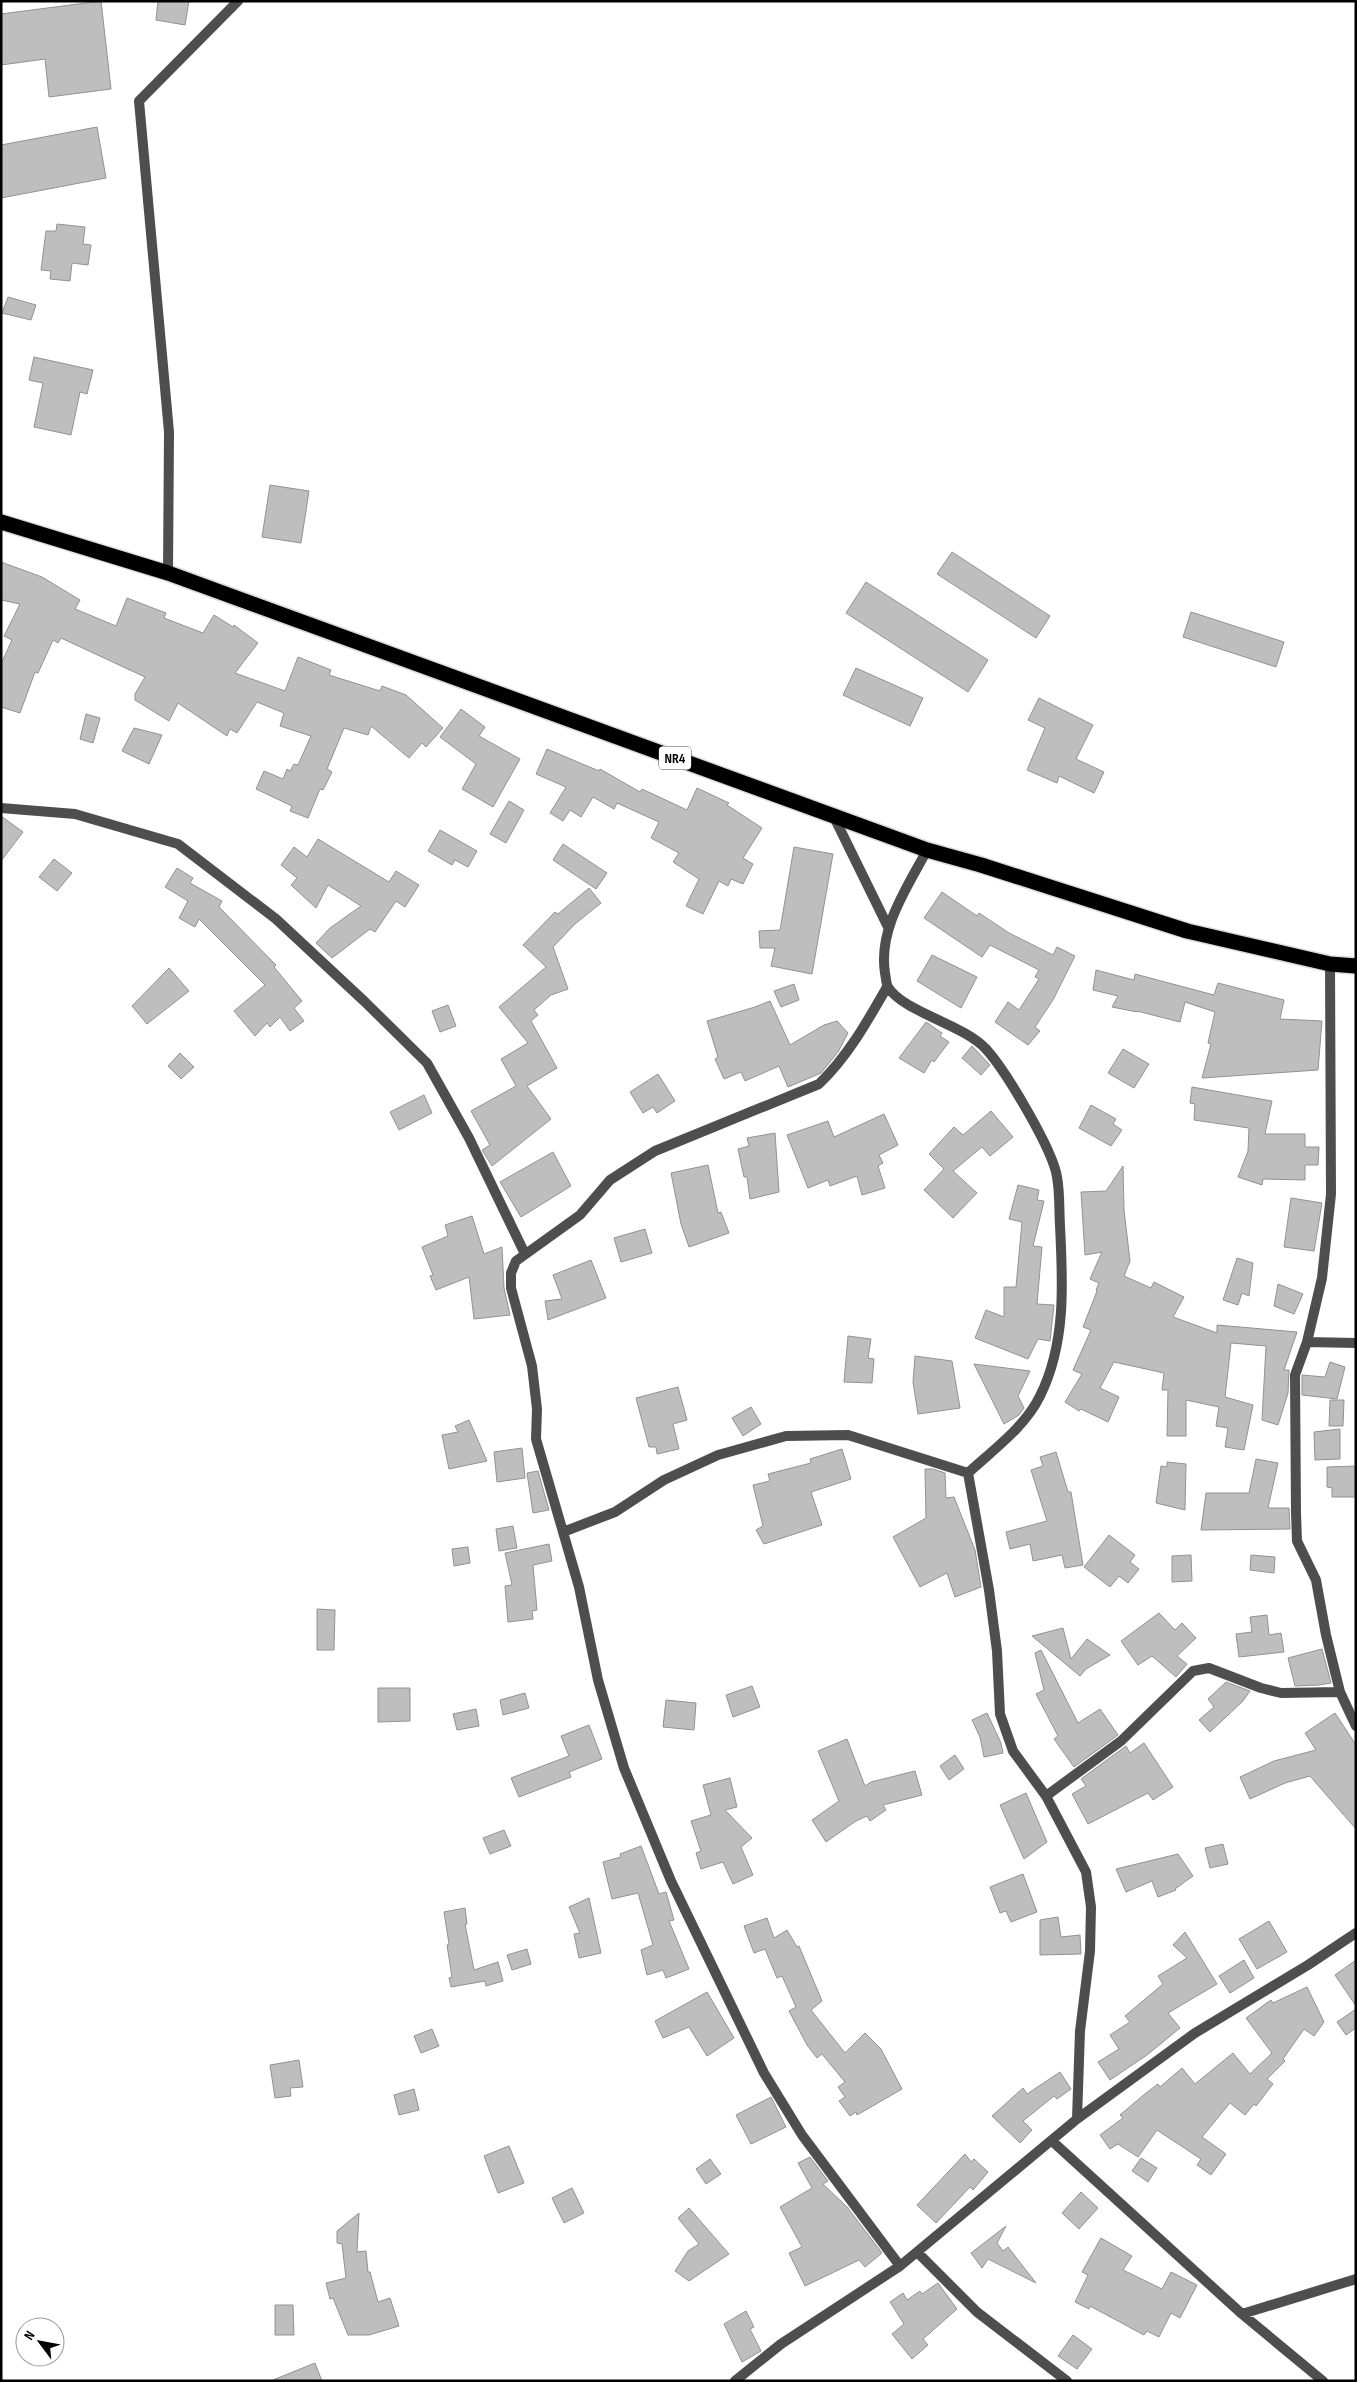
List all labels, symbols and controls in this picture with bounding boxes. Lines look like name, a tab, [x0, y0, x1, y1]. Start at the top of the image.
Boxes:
road number: NR4	[659, 746, 691, 770]
north arrow	[15, 2317, 65, 2367]
text: N	[20, 2328, 39, 2343]

